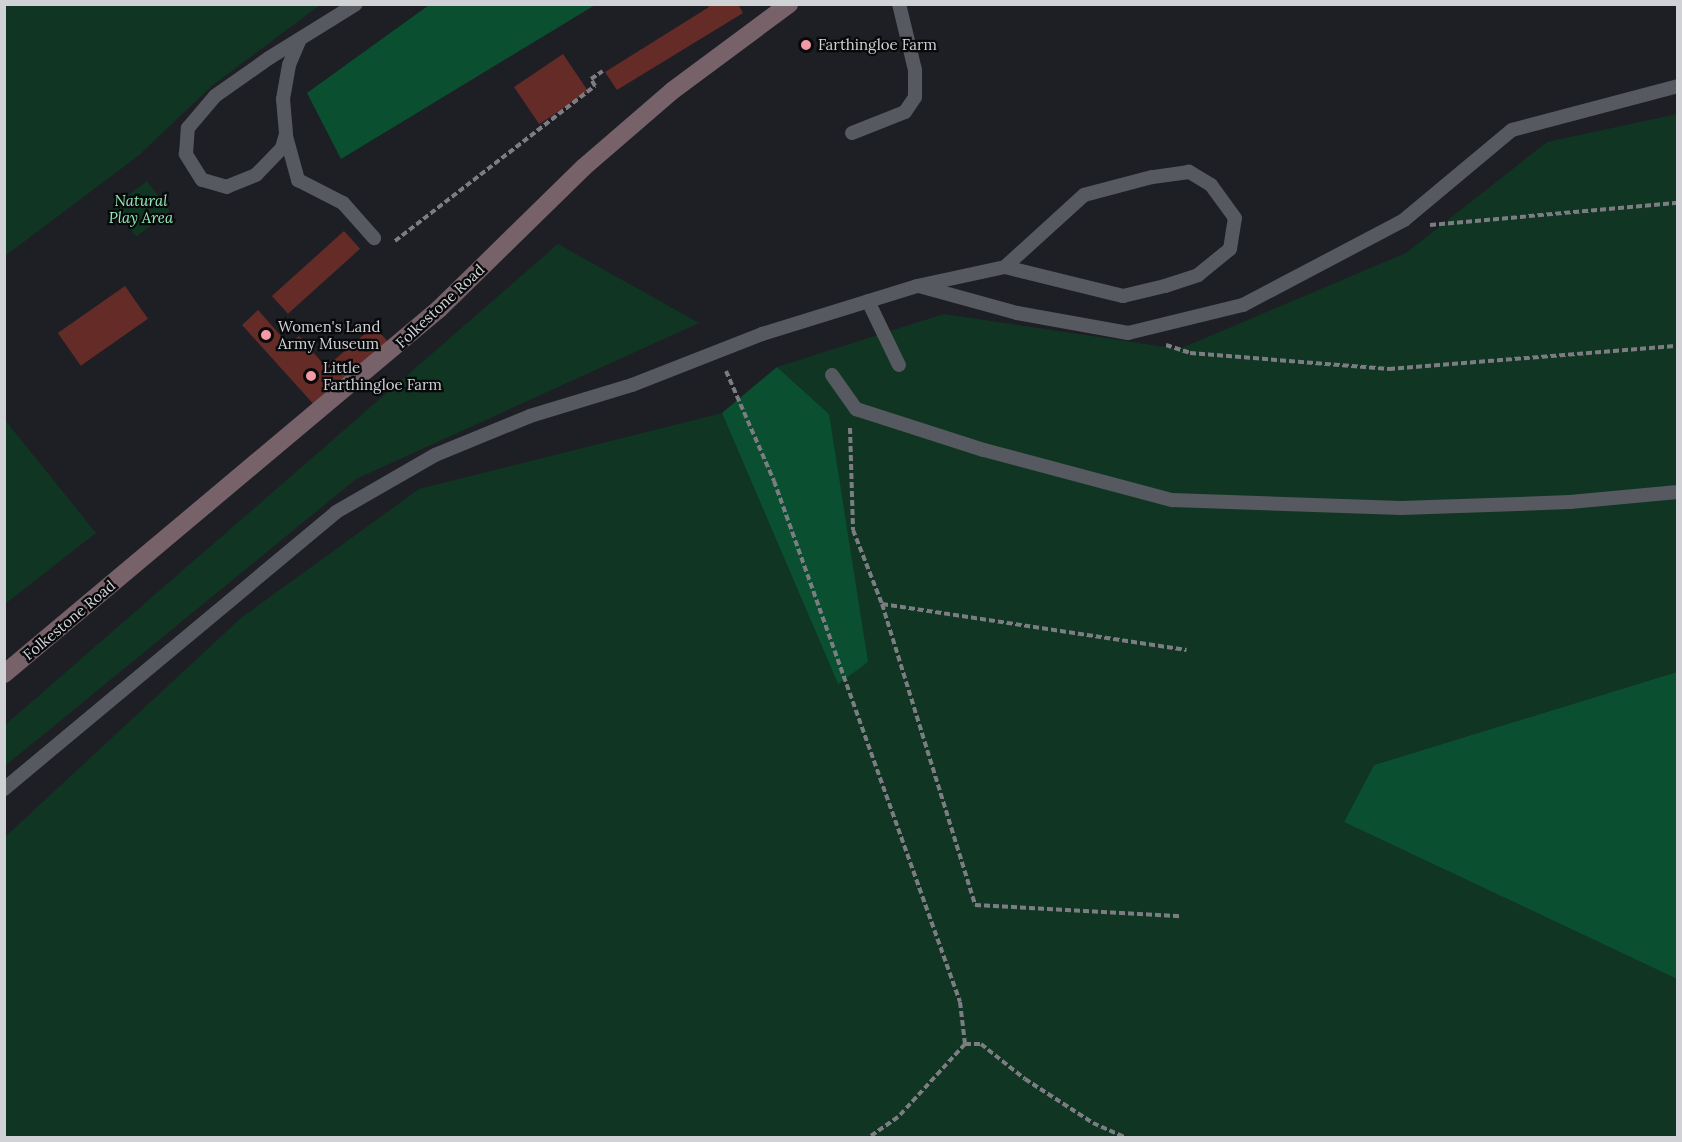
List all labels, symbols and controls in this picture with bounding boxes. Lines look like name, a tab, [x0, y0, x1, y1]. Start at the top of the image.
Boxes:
place label: Farthingloe Farm	[818, 36, 937, 54]
marker: Farthingloe Farm	[799, 38, 813, 52]
park label: Natural Play Area	[109, 191, 173, 226]
street label: Folkestone Road	[392, 260, 488, 352]
place label: Women's Land Army Museum	[278, 317, 380, 352]
marker: Women's Land Army Museum	[259, 328, 273, 342]
place label: Little Farthingloe Farm	[323, 358, 442, 393]
marker: Little Farthingloe Farm	[304, 369, 318, 383]
street label: Folkestone Road	[19, 576, 119, 664]

